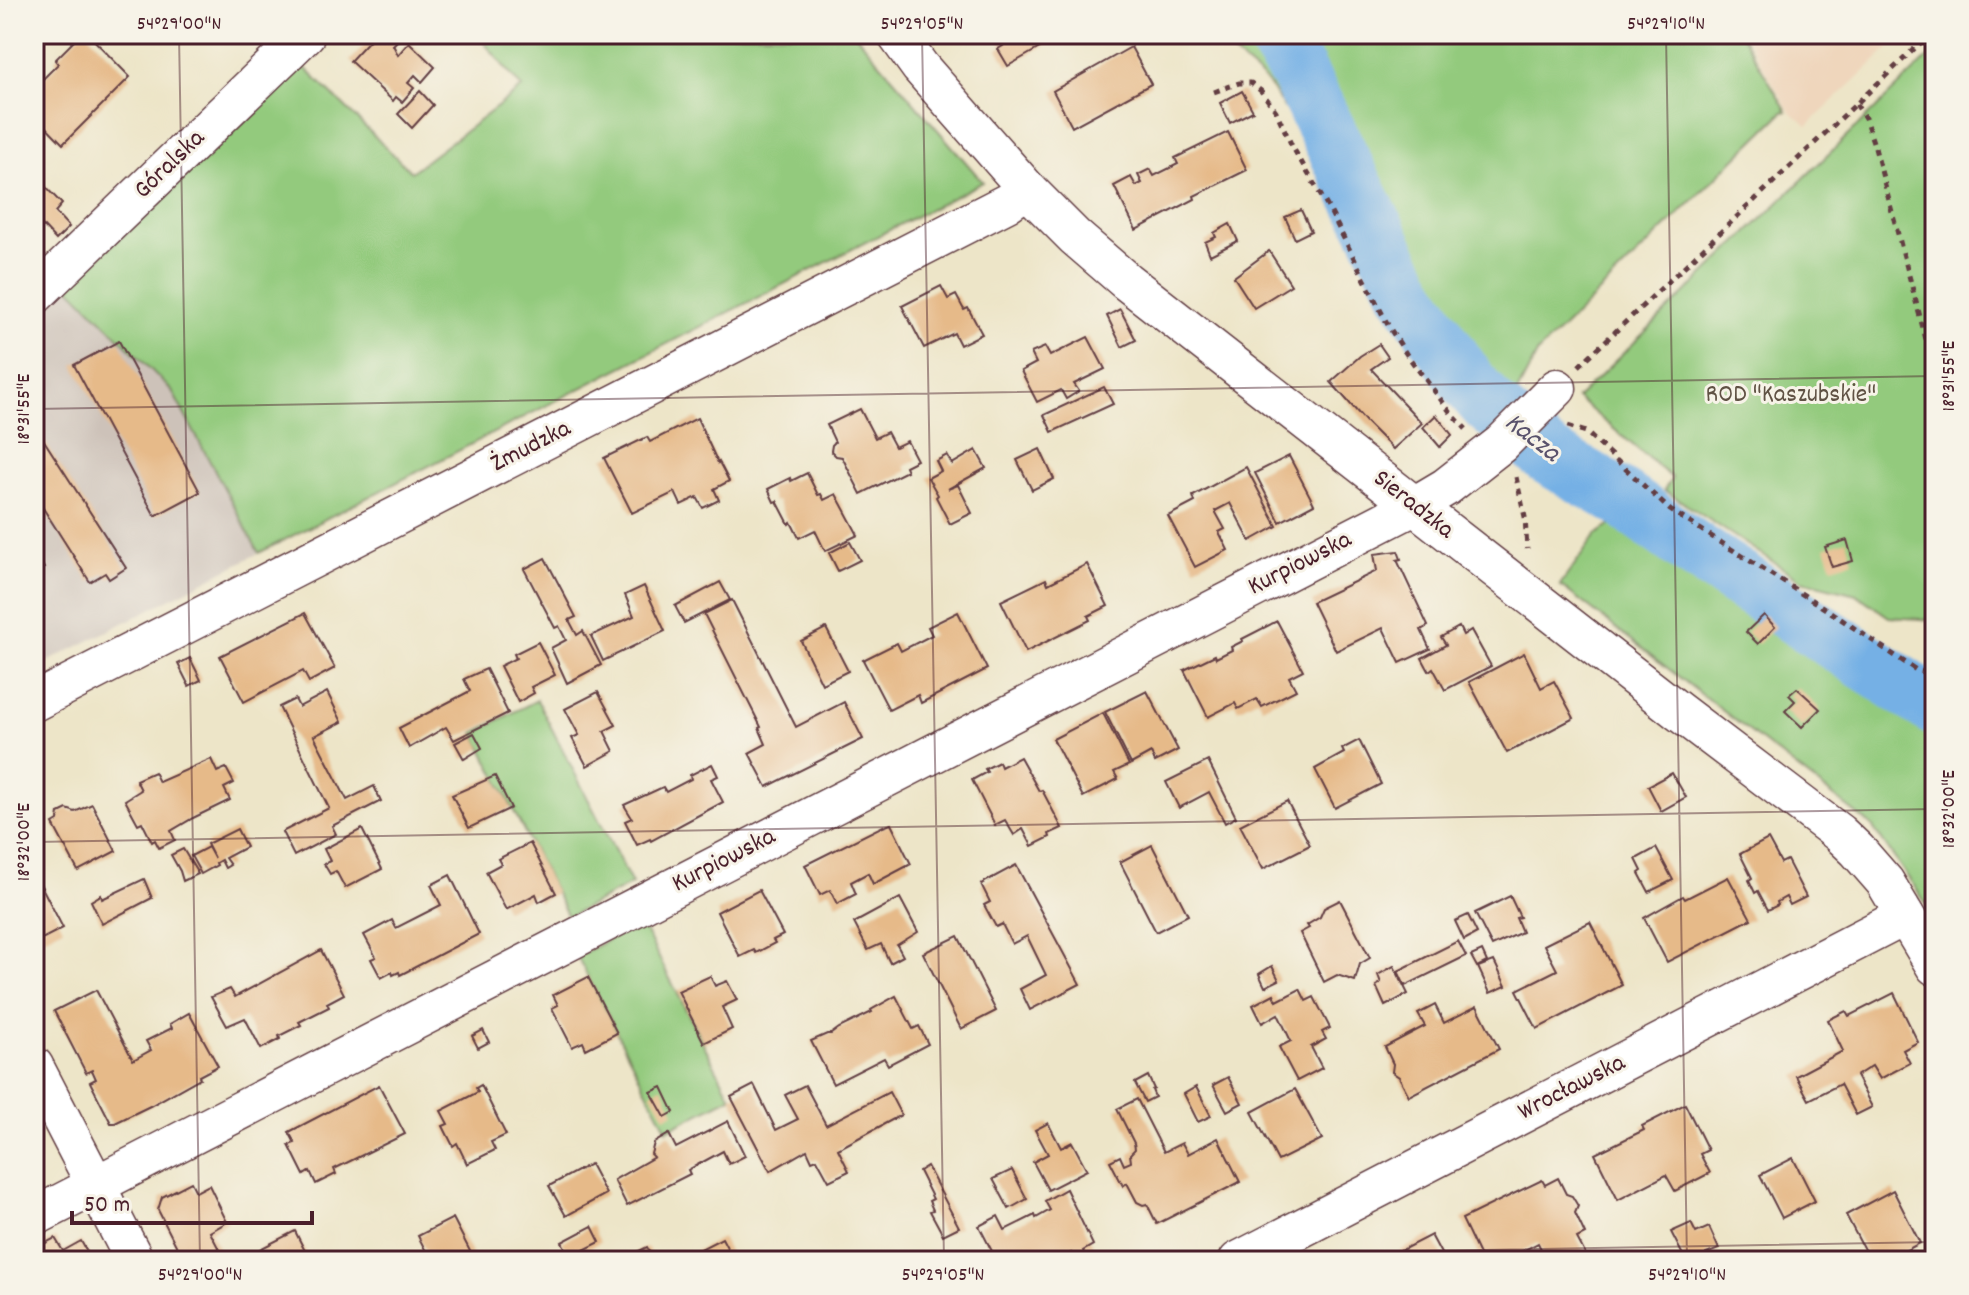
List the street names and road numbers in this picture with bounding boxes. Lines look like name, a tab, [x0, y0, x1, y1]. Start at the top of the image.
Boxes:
street label: Góralska	[126, 121, 215, 208]
street label: Żmudzka	[484, 411, 578, 483]
street label: Sieradzka	[1364, 461, 1462, 549]
street label: Kurpiowska	[1242, 522, 1359, 606]
street label: Kurpiowska	[666, 819, 783, 903]
street label: Wrocławska	[1512, 1045, 1633, 1131]

